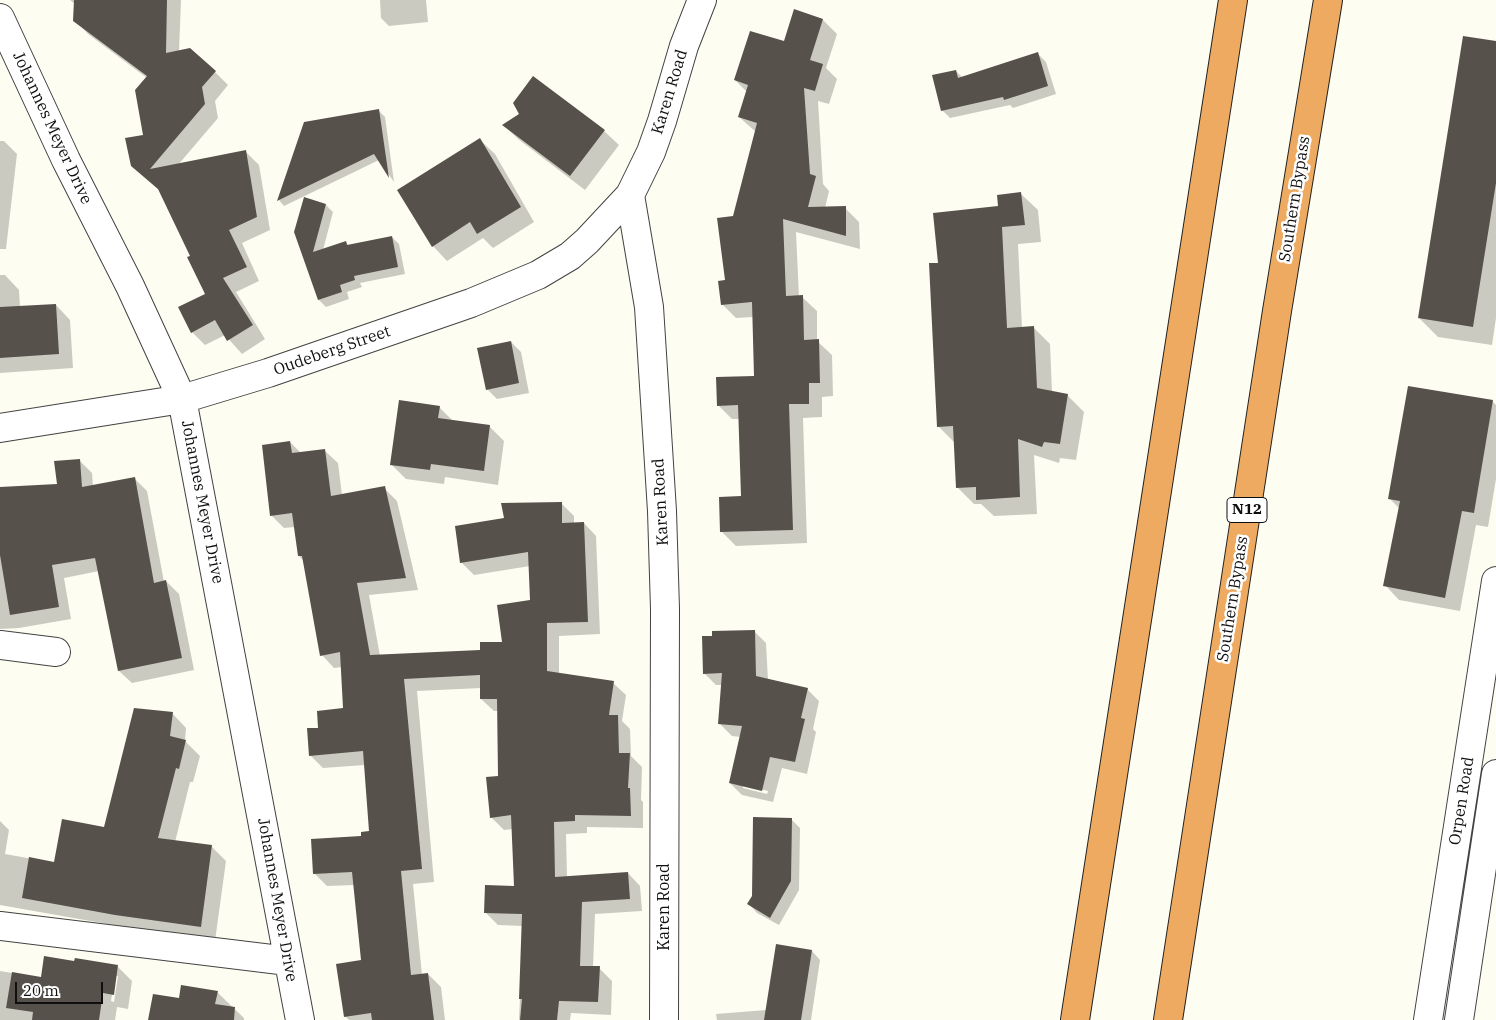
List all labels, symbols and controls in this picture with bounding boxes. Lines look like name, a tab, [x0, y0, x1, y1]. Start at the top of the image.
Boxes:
street label: Karen Road	[648, 47, 692, 137]
street label: Johannes Meyer Drive	[8, 49, 96, 207]
street label: Southern Bypass	[1276, 135, 1314, 263]
street label: Oudeberg Street	[271, 322, 393, 380]
street label: Johannes Meyer Drive	[177, 419, 227, 585]
street label: Karen Road	[649, 458, 673, 546]
road number: N12	[1227, 498, 1267, 522]
street label: Southern Bypass	[1214, 535, 1252, 663]
street label: Orpen Road	[1446, 755, 1478, 847]
street label: Johannes Meyer Drive	[253, 817, 301, 983]
street label: Karen Road	[654, 863, 674, 951]
scale bar	[18, 972, 105, 1004]
text: 20 m	[23, 981, 59, 1000]

